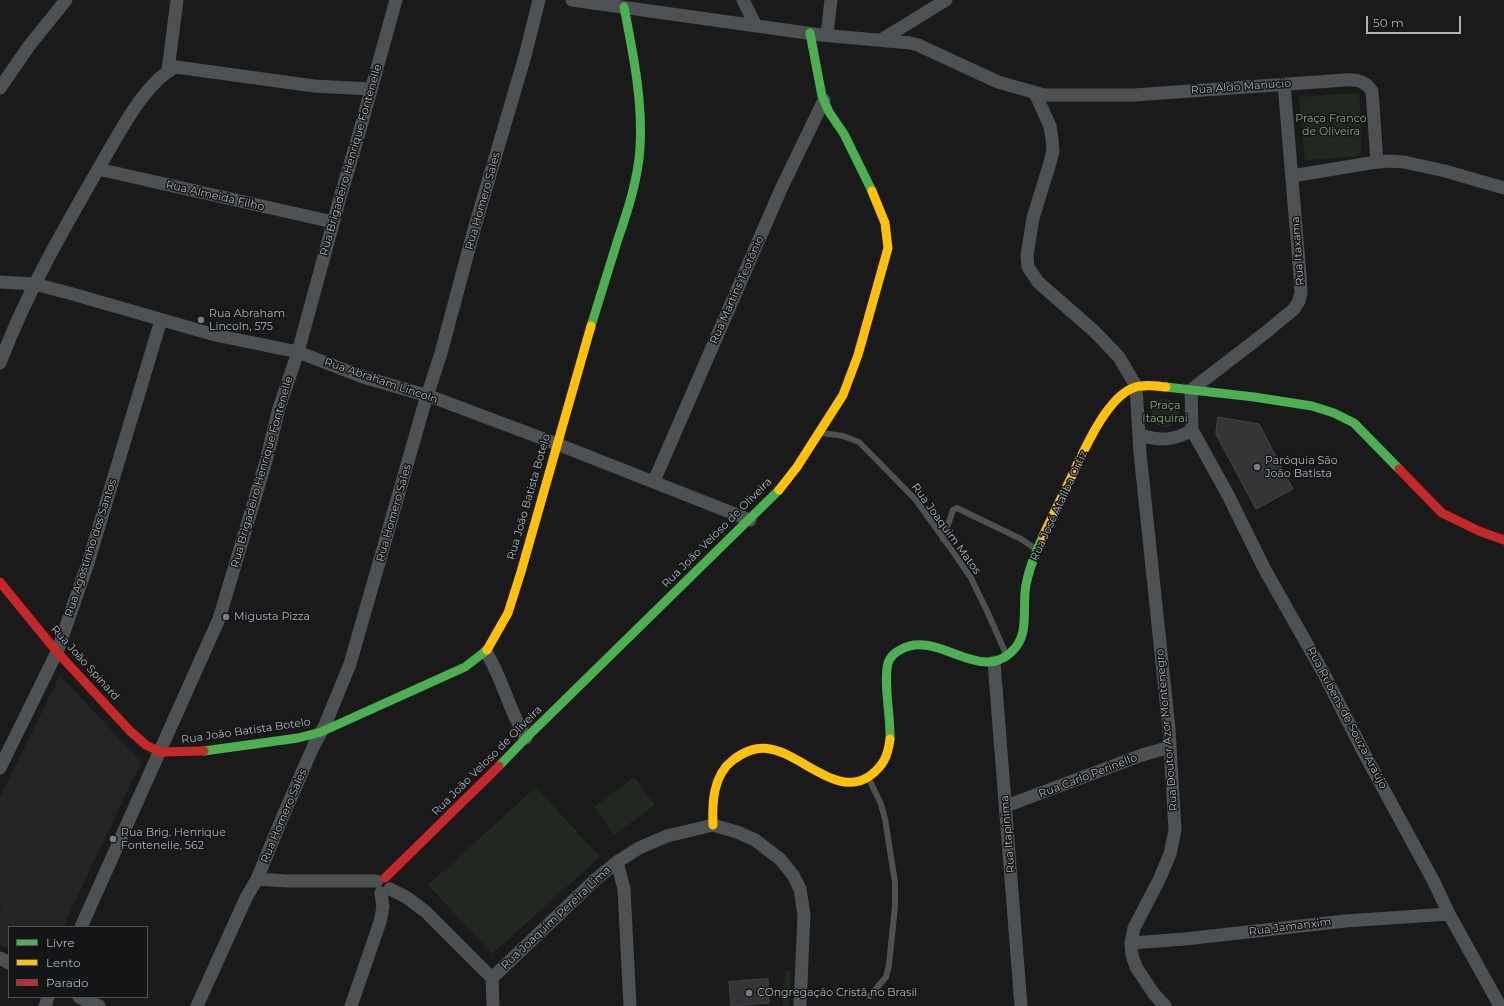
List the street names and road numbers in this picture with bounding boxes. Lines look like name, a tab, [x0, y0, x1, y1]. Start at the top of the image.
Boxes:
street label: Rua Brigadeiro Henrique Fontenelle	[317, 63, 385, 257]
street label: Rua Aldo Manucio	[1190, 77, 1292, 97]
street label: Rua Homero Sales	[463, 151, 503, 251]
street label: Rua Almeida Filho	[164, 178, 266, 214]
street label: Rua Itaxama	[1289, 216, 1307, 286]
street label: Rua Martins Teotônio	[707, 234, 767, 346]
street label: Rua Abraham Lincoln	[322, 355, 440, 407]
street label: Rua Brigadeiro Henrique Fontenelle	[228, 375, 296, 569]
street label: Rua João Batista Botelo	[505, 432, 553, 562]
street label: Rua José Ataliba Ortiz	[1028, 449, 1090, 563]
street label: Rua Homero Sales	[374, 463, 414, 563]
street label: Rua João Veloso de Oliveira	[659, 475, 775, 591]
street label: Rua Agostinho dos Santos	[62, 477, 120, 619]
street label: Rua Joaquim Matos	[908, 481, 984, 577]
street label: Rua João Spinard	[48, 623, 122, 703]
street label: Rua Rubens de Souza Araújo	[1304, 645, 1390, 791]
street label: Rua Doutor Azor Montenegro	[1153, 648, 1181, 812]
street label: Rua João Veloso de Oliveira	[429, 703, 545, 819]
street label: Rua João Batista Botelo	[180, 715, 312, 747]
street label: Rua Carlo Perinello	[1037, 751, 1139, 801]
street label: Rua Homero Sales	[258, 767, 310, 865]
street label: Rua Itapinima	[998, 795, 1018, 873]
street label: Rua Joaquim Pereira Lima	[498, 864, 614, 972]
street label: Rua Jamanxim	[1248, 915, 1332, 939]

